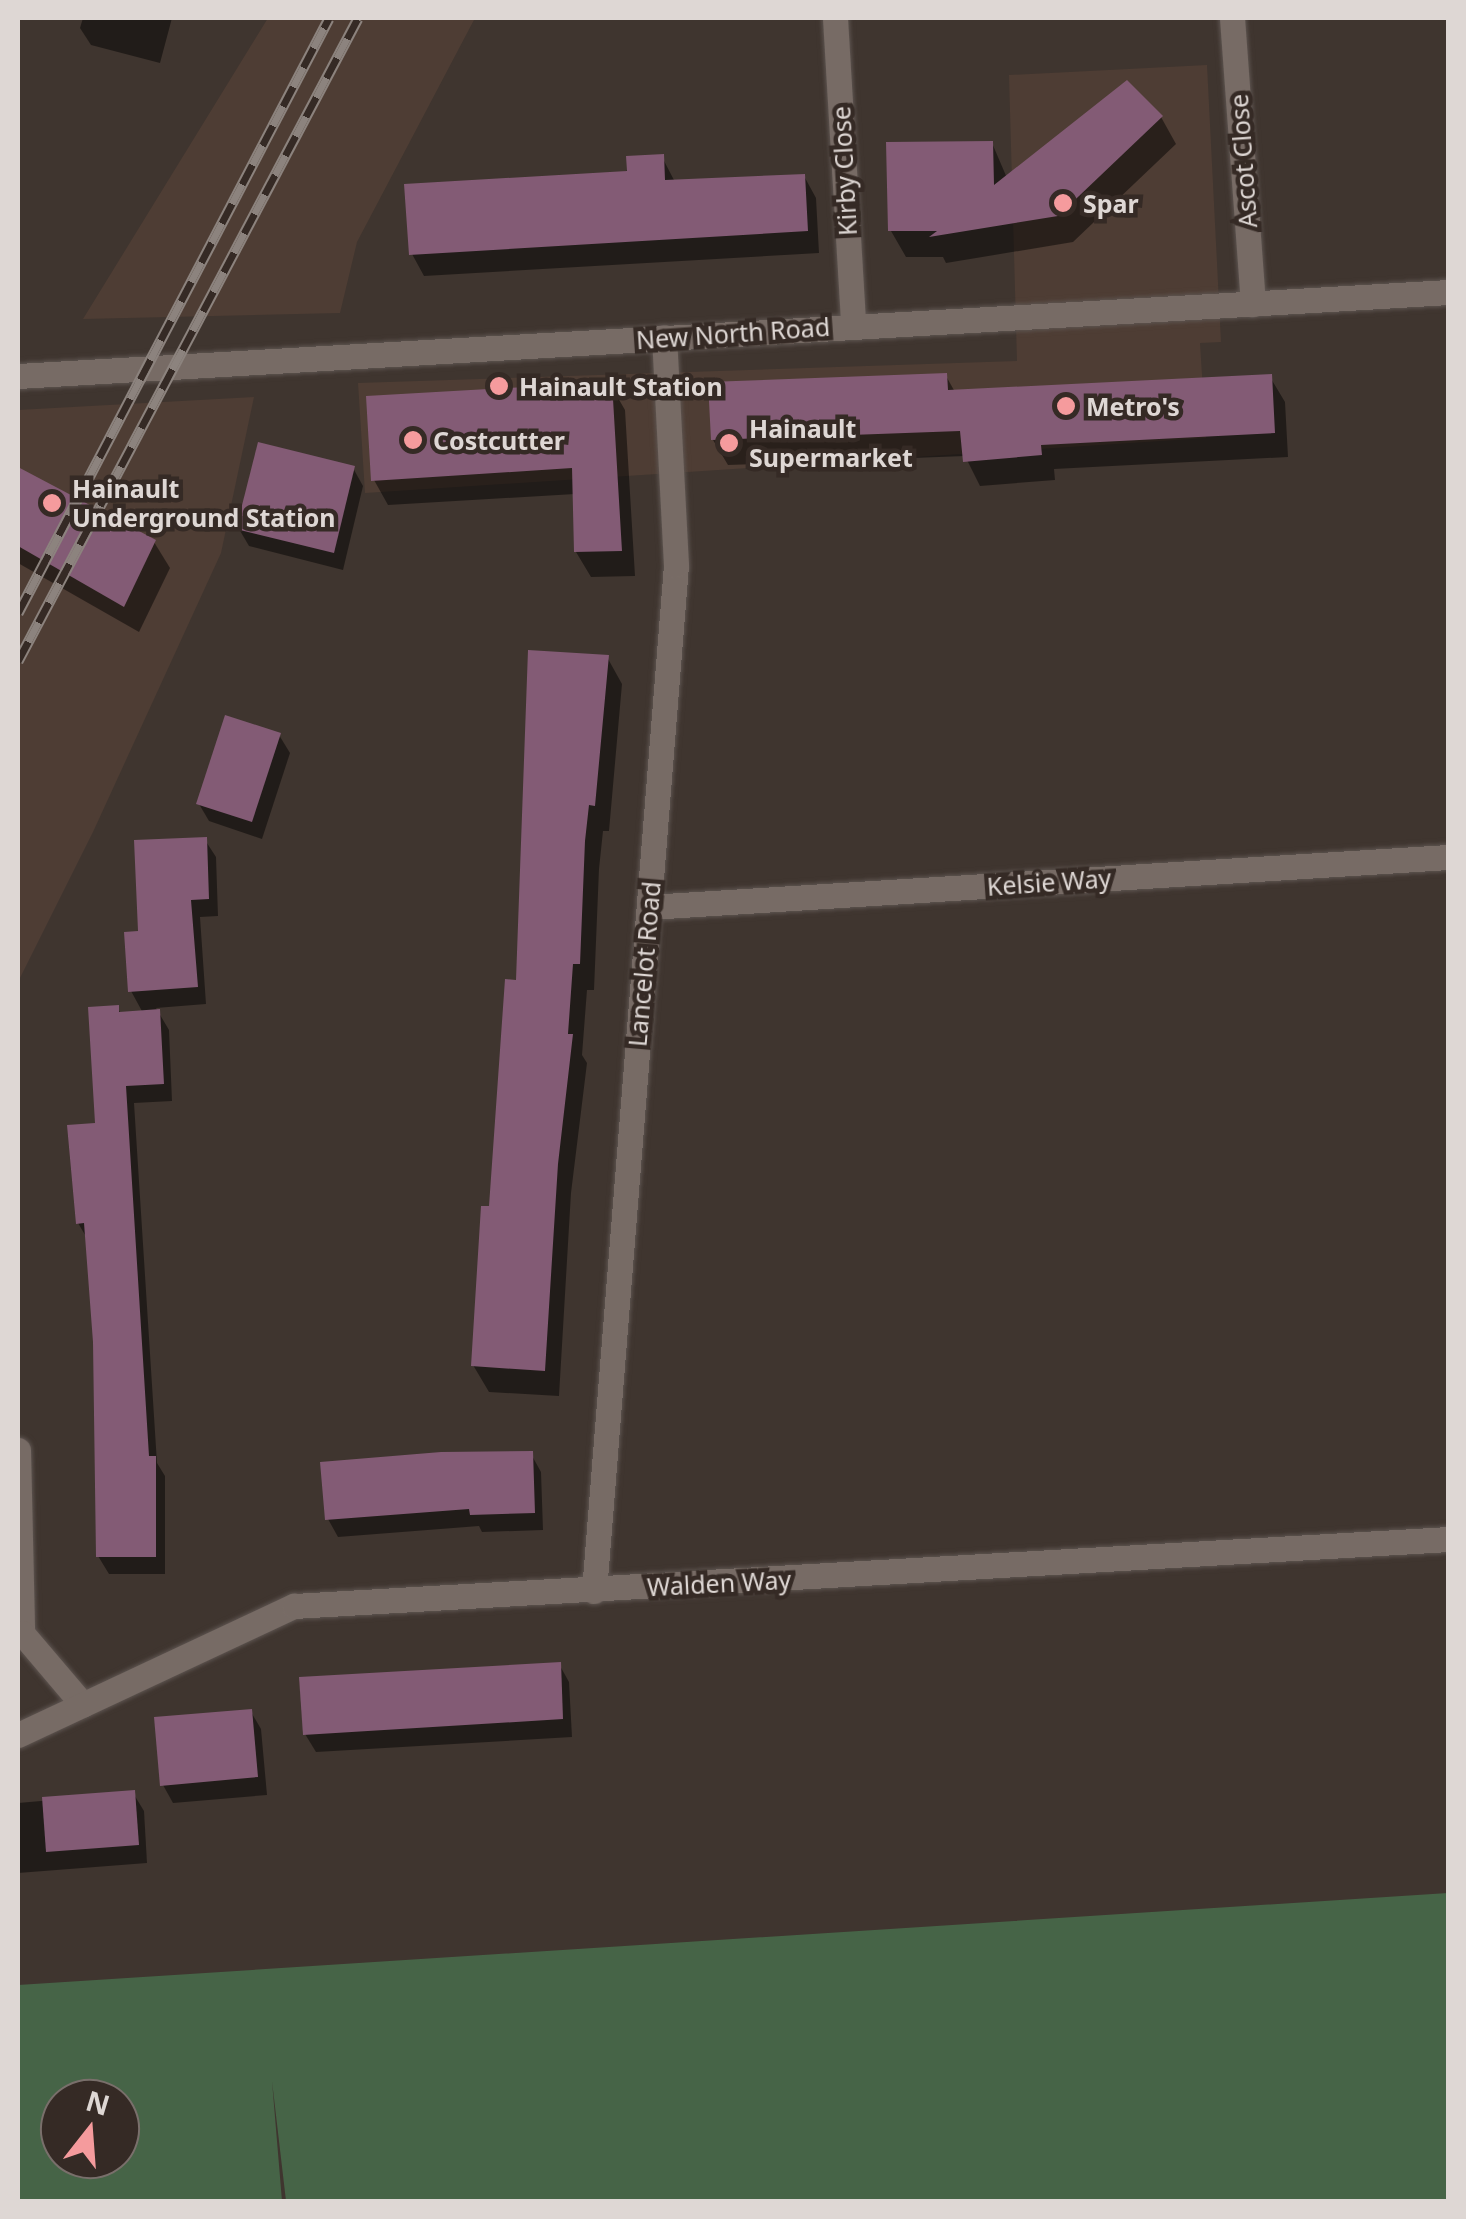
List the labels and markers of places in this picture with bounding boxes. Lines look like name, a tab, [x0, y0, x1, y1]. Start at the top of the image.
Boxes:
place label: Spar	[1083, 188, 1139, 218]
marker: Spar	[1052, 192, 1074, 214]
place label: Hainault Station	[519, 371, 723, 401]
marker: Hainault Station	[488, 375, 510, 397]
place label: Metro's	[1086, 391, 1180, 421]
marker: Metro's	[1055, 395, 1077, 417]
place label: Hainault Supermarket	[749, 414, 913, 473]
place label: Costcutter	[433, 425, 565, 455]
marker: Costcutter	[402, 429, 424, 451]
marker: Hainault Supermarket	[718, 432, 740, 454]
place label: Hainault Underground Station	[72, 474, 335, 533]
marker: Hainault Underground Station	[41, 492, 63, 514]

